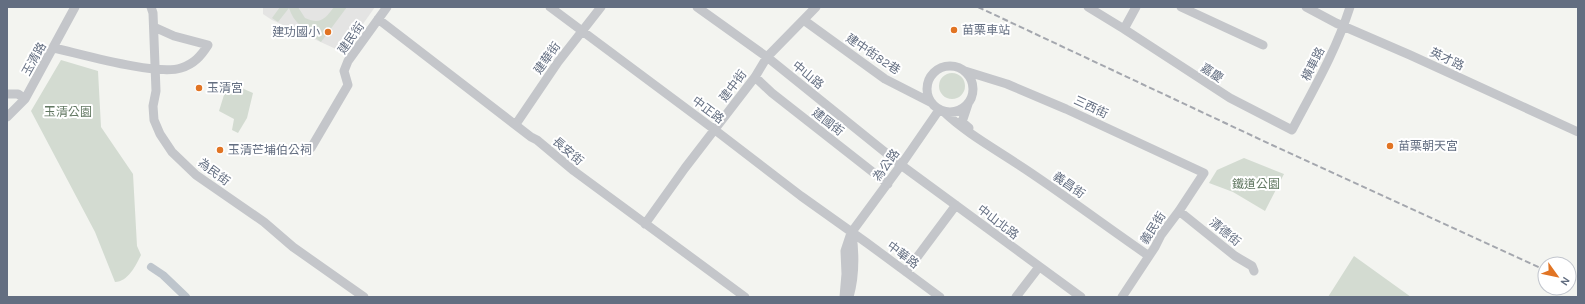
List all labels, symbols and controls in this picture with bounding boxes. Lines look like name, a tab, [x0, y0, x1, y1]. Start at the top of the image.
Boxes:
street label: 建民街	[335, 19, 367, 57]
place label: 苗栗車站	[962, 23, 1010, 37]
place label: 建功國小	[272, 25, 320, 39]
marker: 苗栗車站	[949, 25, 959, 35]
marker: 建功國小	[323, 27, 333, 37]
street label: 建中街82巷	[843, 31, 903, 77]
street label: 建華街	[531, 39, 563, 77]
street label: 玉清路	[19, 40, 49, 78]
street label: 橫車路	[1299, 45, 1327, 83]
street label: 英才路	[1428, 45, 1466, 73]
street label: 中山路	[790, 58, 826, 92]
street label: 嘉慶	[1198, 61, 1226, 85]
street label: 建中街	[717, 67, 749, 105]
place label: 玉清宮	[207, 81, 243, 95]
marker: 玉清宮	[194, 83, 204, 93]
street label: 三西街	[1072, 93, 1110, 121]
street label: 中正路	[689, 94, 727, 126]
park label: 玉清公園	[44, 105, 92, 119]
street label: 建國街	[810, 105, 846, 139]
street label: 長安街	[550, 134, 586, 168]
place label: 苗栗朝天宮	[1398, 139, 1458, 153]
marker: 苗栗朝天宮	[1385, 141, 1395, 151]
place label: 玉清芒埔伯公祠	[228, 143, 312, 157]
marker: 玉清芒埔伯公祠	[215, 145, 225, 155]
street label: 為公路	[870, 146, 902, 184]
street label: 為民街	[195, 156, 233, 188]
street label: 義昌街	[1050, 169, 1088, 201]
park label: 鐵道公園	[1232, 177, 1280, 191]
street label: 中山北路	[975, 202, 1021, 242]
street label: 義民街	[1137, 209, 1169, 247]
street label: 清德街	[1207, 215, 1243, 249]
street label: 中華路	[884, 239, 922, 271]
north arrow	[1537, 256, 1577, 296]
text: N	[1557, 274, 1573, 288]

